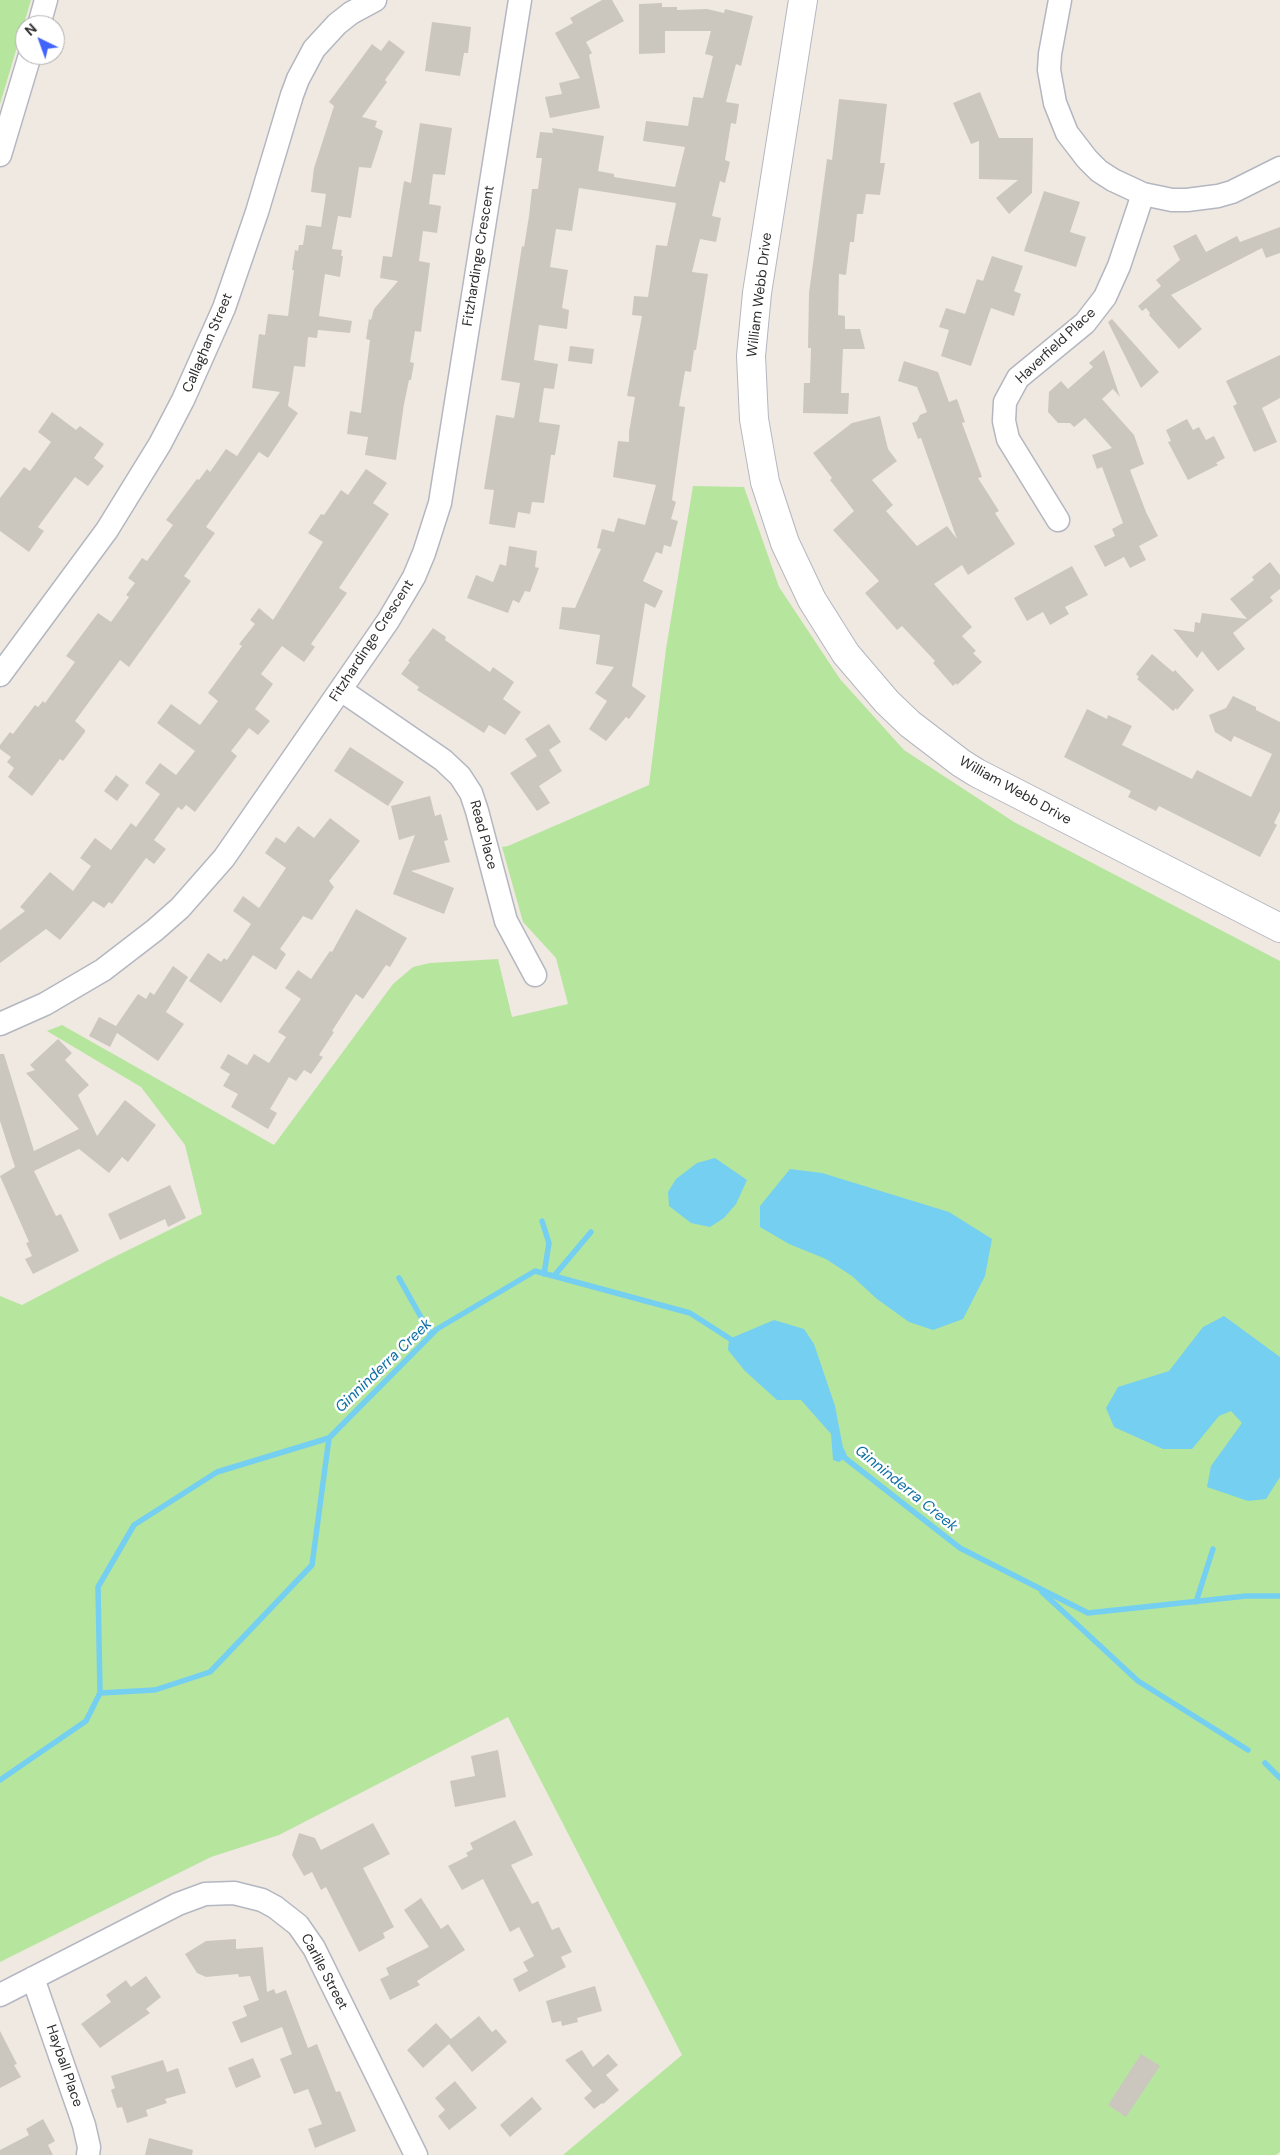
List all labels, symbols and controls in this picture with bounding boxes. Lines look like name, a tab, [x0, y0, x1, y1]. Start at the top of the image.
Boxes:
north arrow	[15, 15, 65, 65]
text: N	[21, 19, 40, 40]
street label: Fitzhardinge Crescent	[460, 184, 498, 328]
street label: William Webb Drive	[744, 232, 776, 358]
street label: Callaghan Street	[179, 291, 237, 395]
street label: Haverfield Place	[1012, 305, 1100, 387]
street label: Fitzhardinge Crescent	[326, 577, 418, 705]
street label: William Webb Drive	[956, 753, 1074, 829]
street label: Read Place	[466, 799, 500, 871]
water label: Ginninderra Creek	[332, 1315, 436, 1417]
water label: Ginninderra Creek	[851, 1442, 961, 1536]
street label: Carlile Street	[297, 1931, 351, 2013]
street label: Hayball Place	[42, 2023, 86, 2109]

